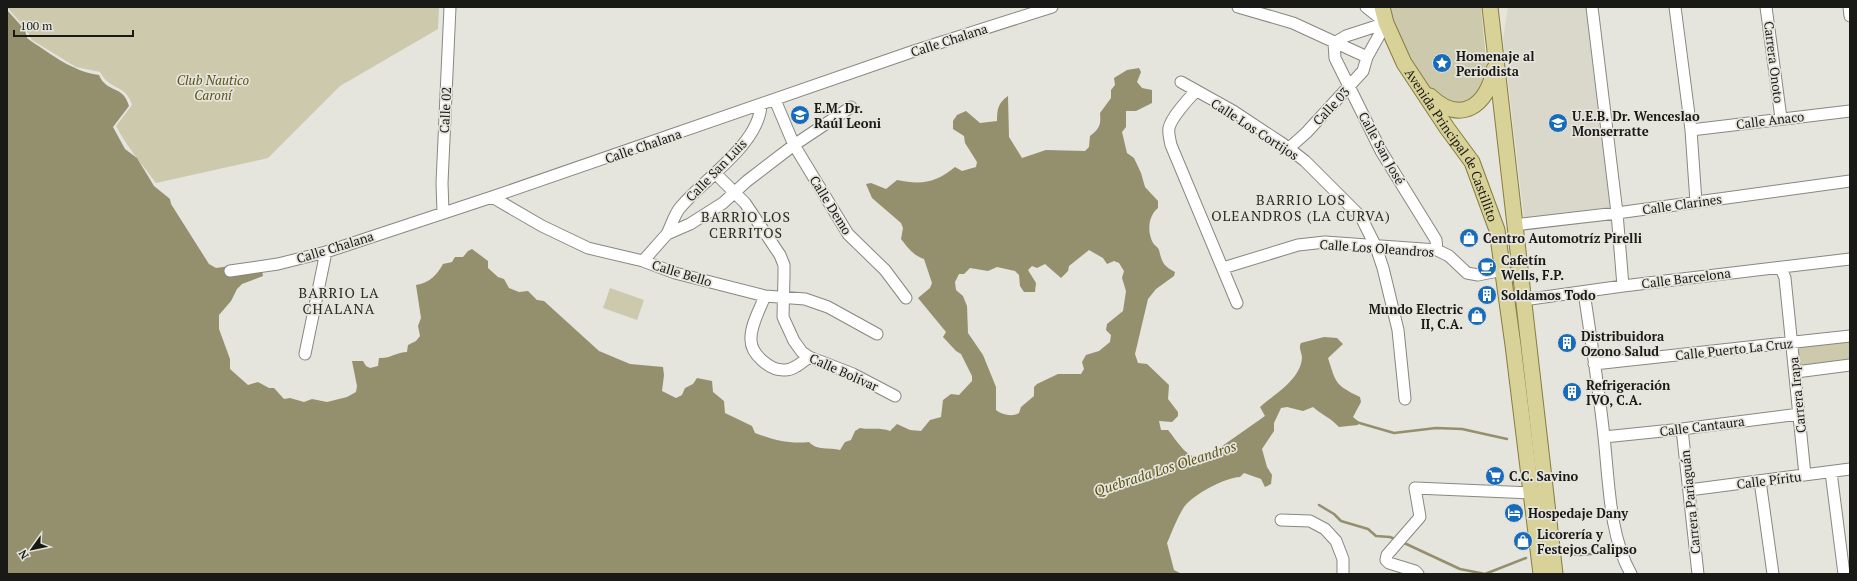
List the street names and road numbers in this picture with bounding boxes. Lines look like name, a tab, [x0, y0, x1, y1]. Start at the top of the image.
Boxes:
street label: Calle Chalana	[908, 19, 990, 61]
street label: Carrera Onoto	[1760, 20, 1788, 104]
street label: Avenida Principal de Castillito	[1401, 65, 1502, 224]
street label: Calle 03	[1309, 83, 1353, 129]
street label: Calle 02	[435, 86, 455, 134]
street label: Calle Los Cortijos	[1208, 94, 1302, 164]
street label: Calle Anaco	[1735, 107, 1805, 133]
street label: Calle San José	[1355, 108, 1409, 188]
street label: Calle Chalana	[602, 124, 684, 167]
street label: Calle San Luis	[681, 135, 751, 205]
street label: Calle Demo	[806, 172, 856, 238]
street label: Calle Clarines	[1641, 190, 1723, 218]
street label: Calle Chalana	[294, 227, 376, 267]
street label: Calle Los Oleandros	[1319, 235, 1435, 261]
street label: Calle Bello	[650, 255, 714, 291]
street label: Calle Barcelona	[1640, 264, 1732, 292]
street label: Calle Puerto La Cruz	[1674, 334, 1794, 364]
street label: Calle Bolívar	[807, 349, 881, 395]
street label: Carrera Irapa	[1784, 356, 1810, 434]
street label: Calle Cantaura	[1658, 412, 1746, 440]
street label: Carrera Pariaguán	[1676, 449, 1704, 555]
street label: Calle Píritu	[1735, 467, 1803, 493]

